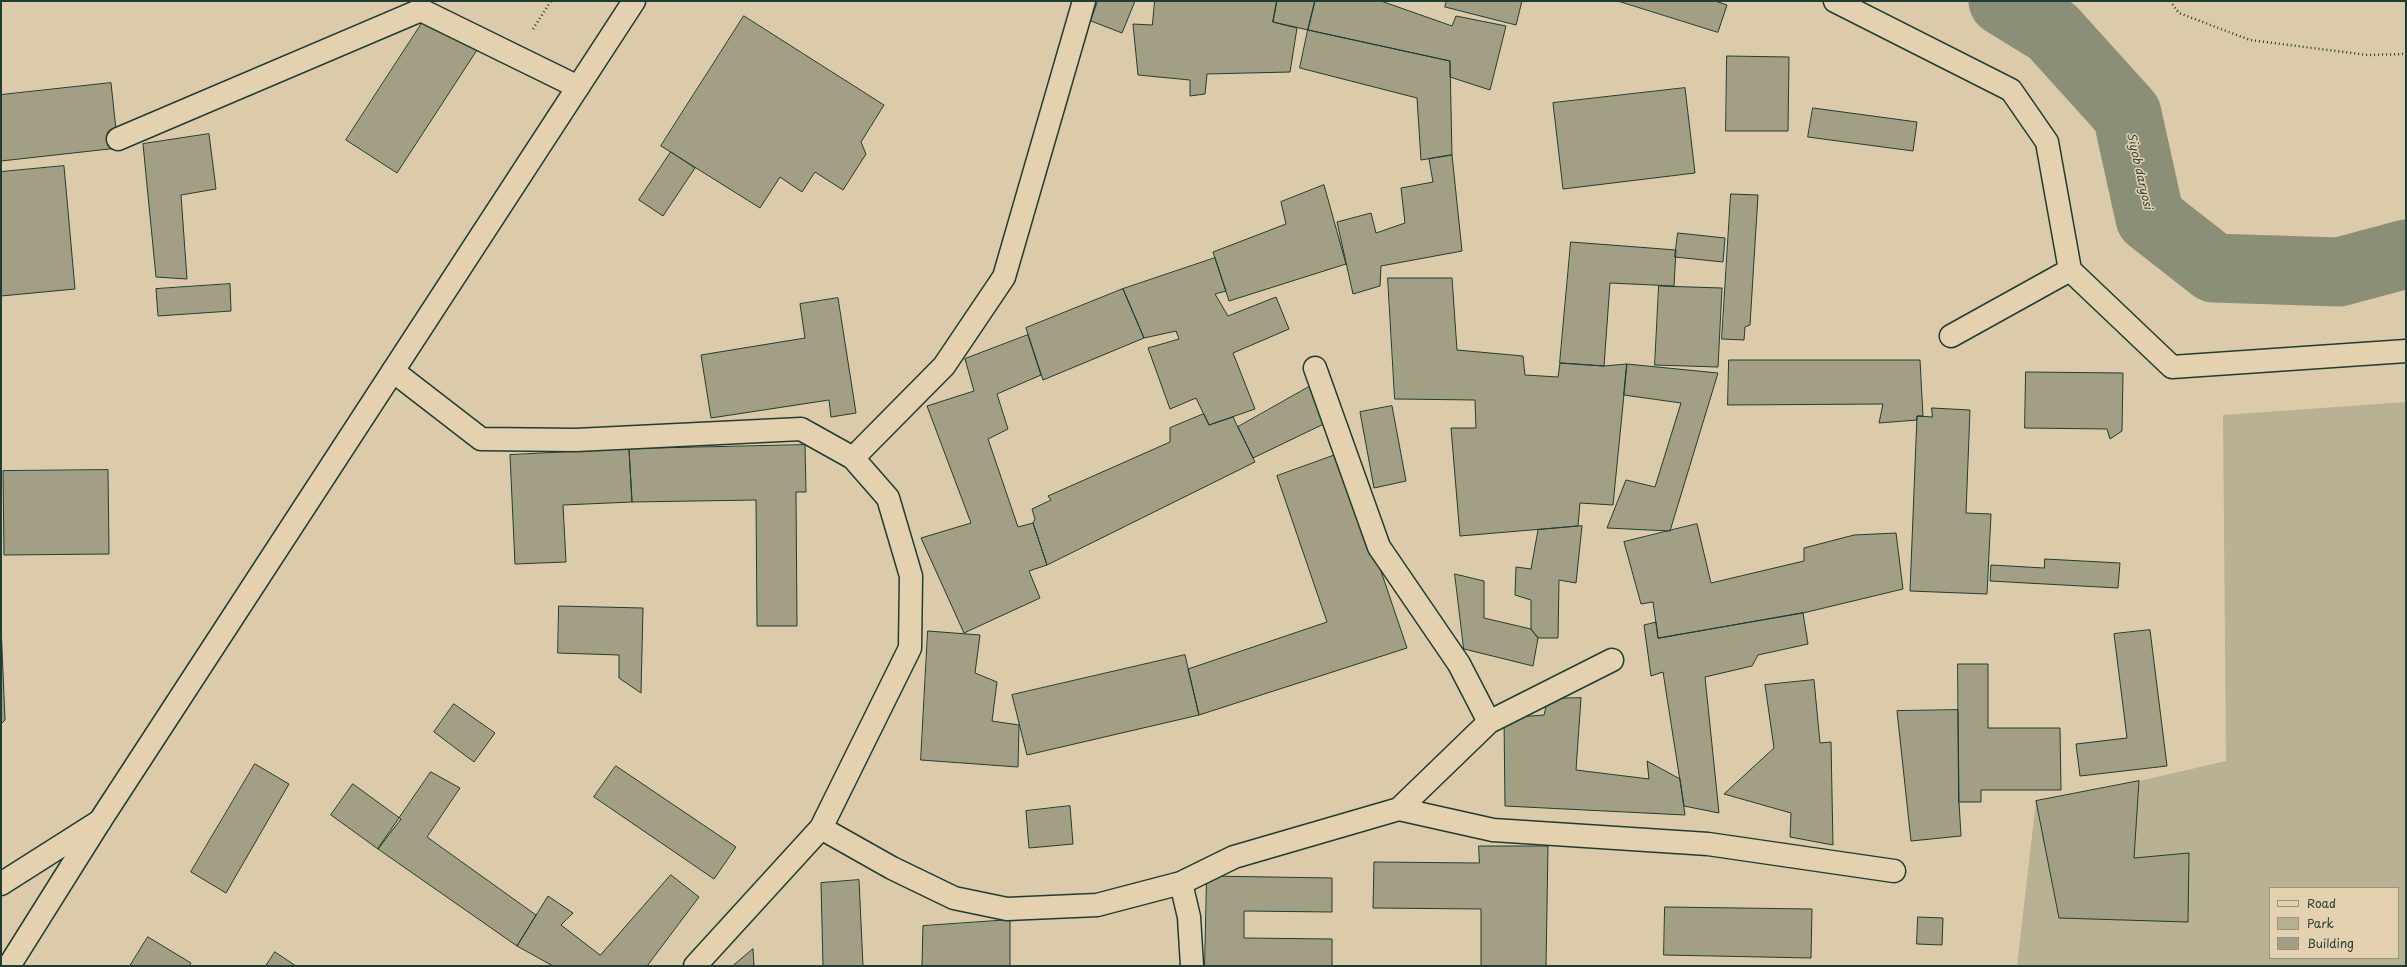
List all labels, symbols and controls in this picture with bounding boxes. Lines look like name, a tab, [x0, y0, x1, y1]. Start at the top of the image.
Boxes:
water label: Siyob daryosi	[2123, 131, 2155, 211]
legend	[2269, 887, 2399, 959]
text: Road	[2307, 894, 2336, 912]
text: Park	[2307, 914, 2334, 932]
text: Building	[2307, 934, 2354, 952]

